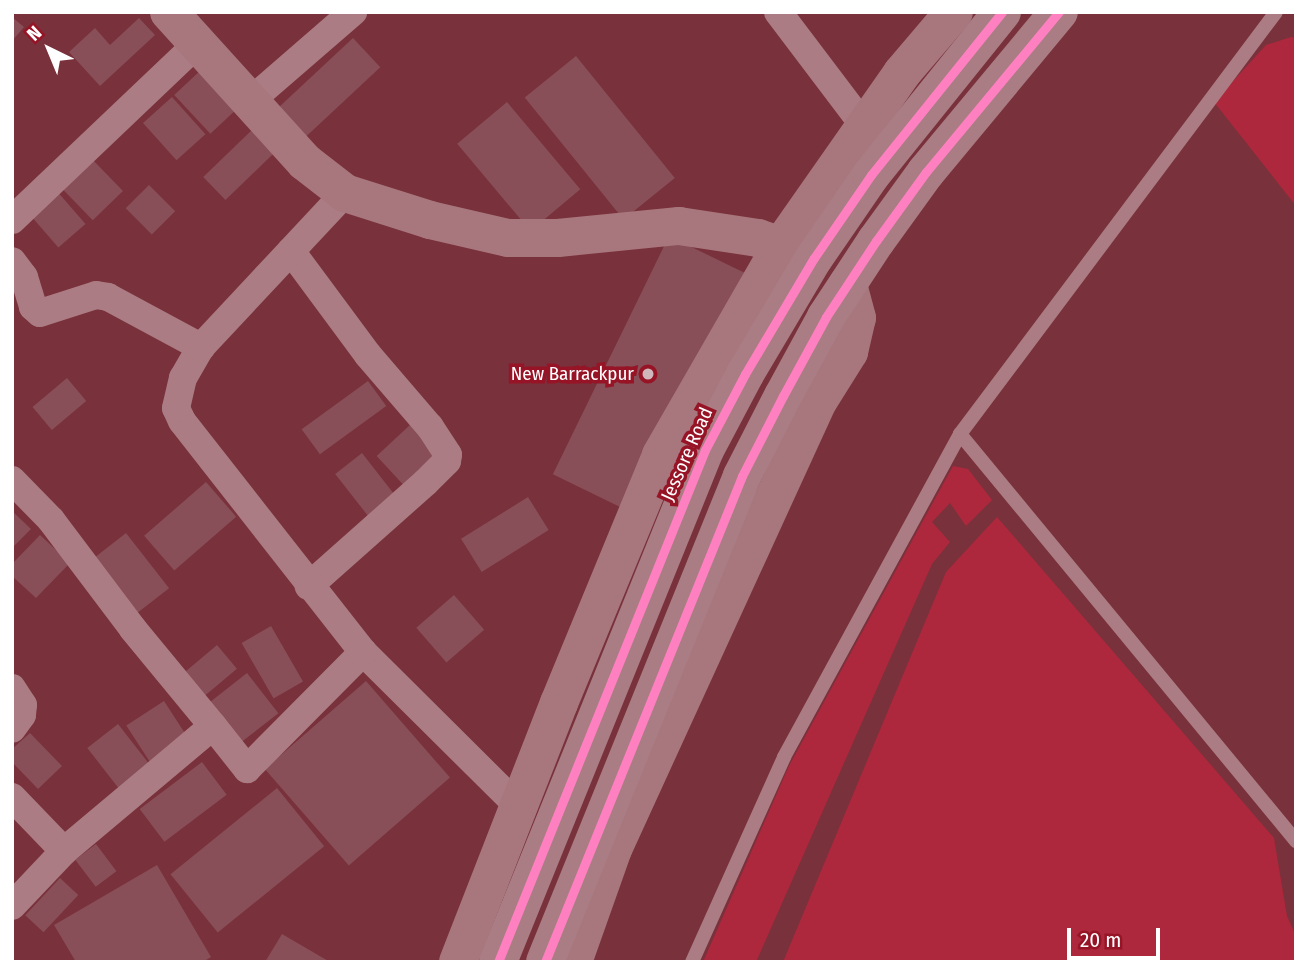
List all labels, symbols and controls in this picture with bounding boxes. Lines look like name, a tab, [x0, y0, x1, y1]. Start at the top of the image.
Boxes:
north arrow	[14, 14, 84, 84]
text: N	[22, 21, 46, 46]
place label: New Barrackpur	[511, 363, 634, 385]
marker: New Barrackpur	[640, 366, 656, 382]
street label: Jessore Road	[656, 404, 718, 504]
scale bar	[1070, 914, 1163, 958]
text: 20 m	[1080, 927, 1121, 953]

